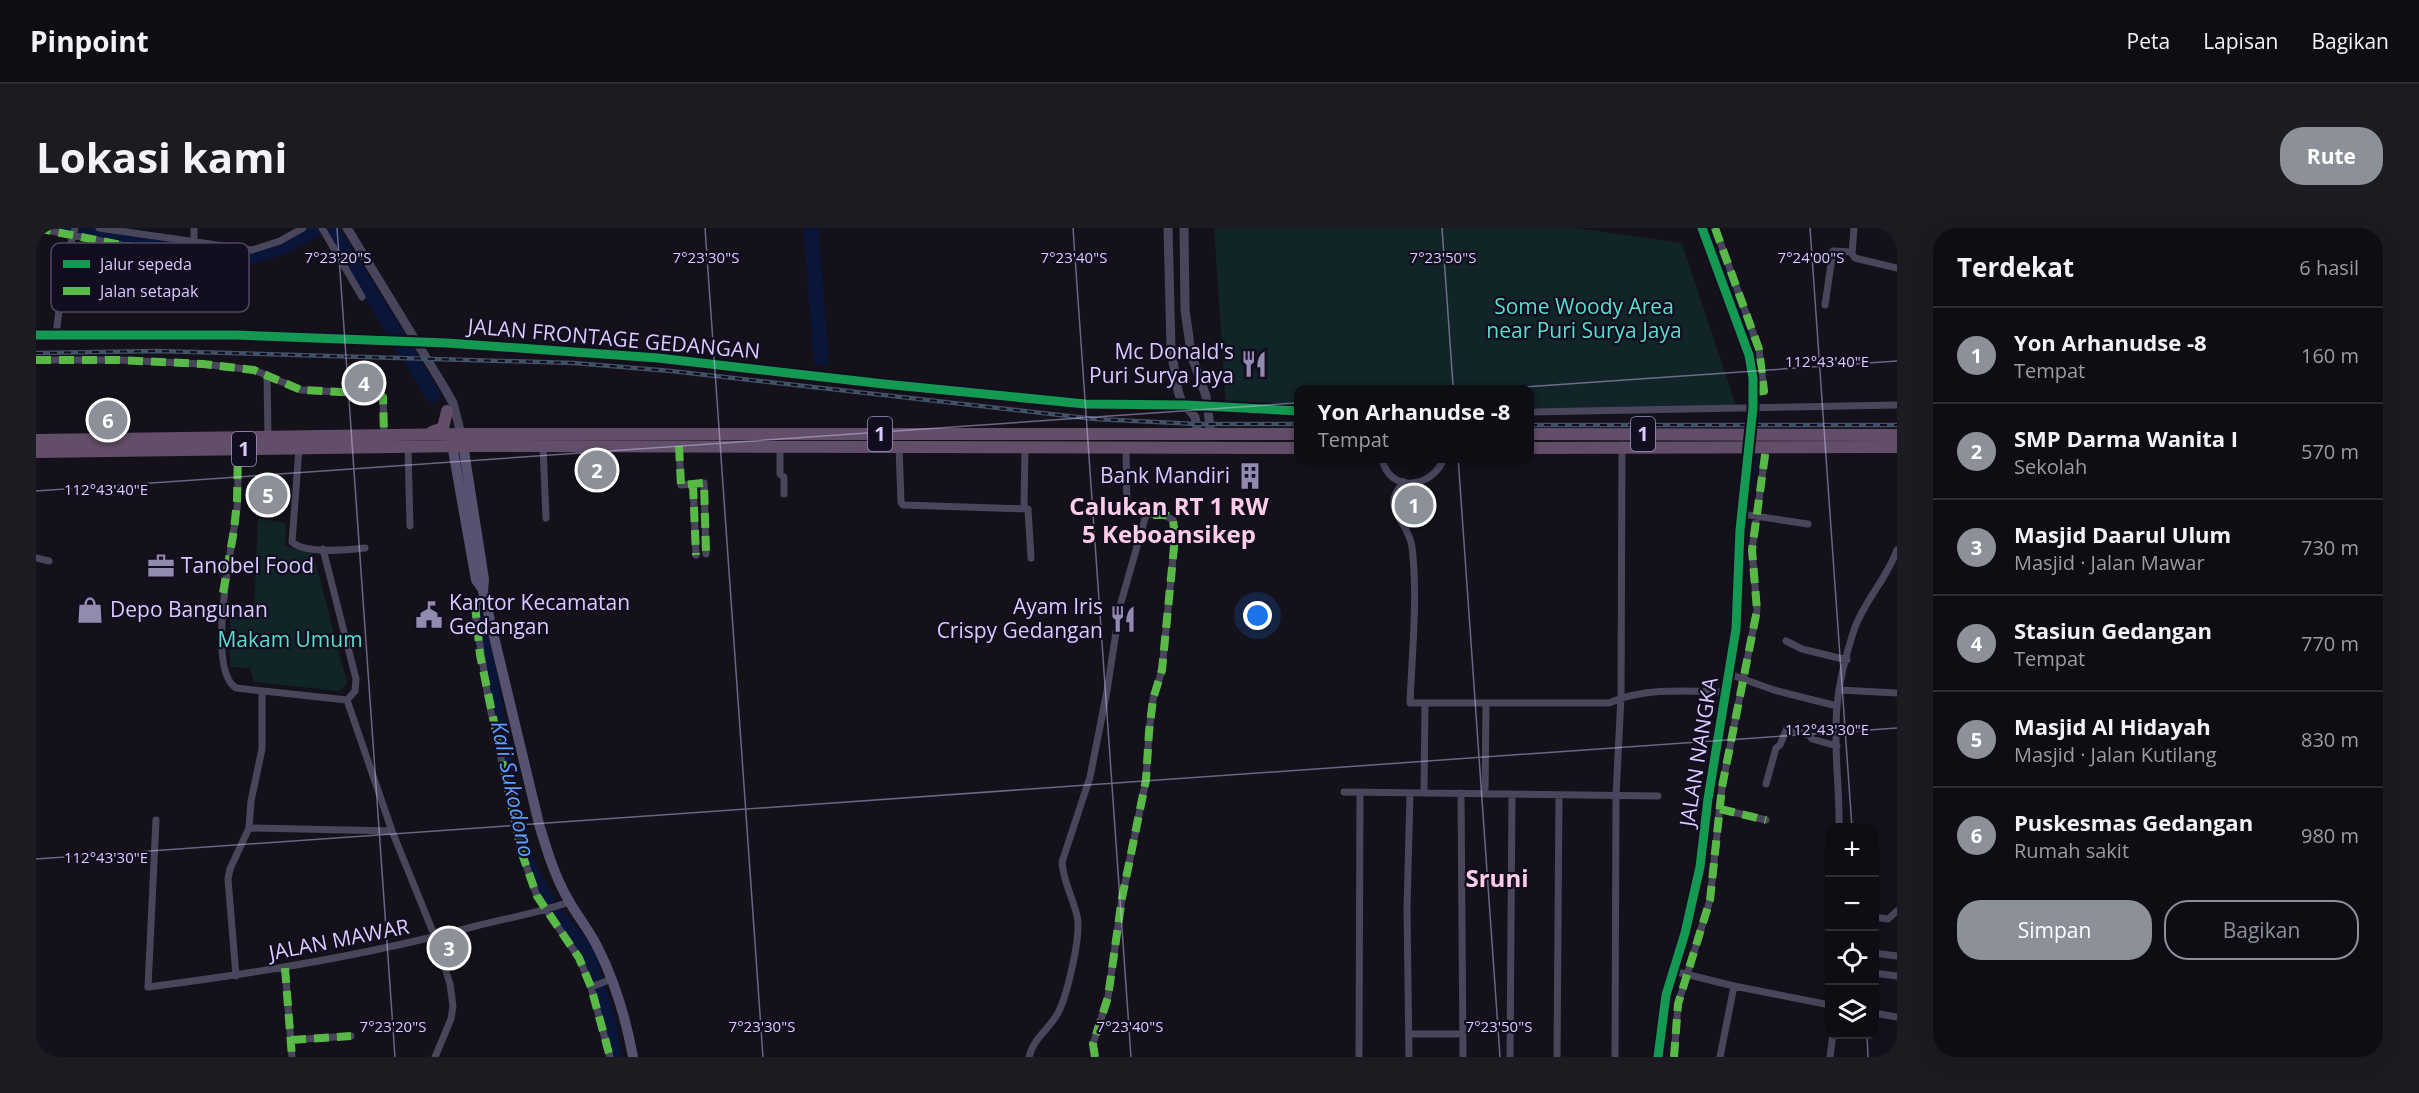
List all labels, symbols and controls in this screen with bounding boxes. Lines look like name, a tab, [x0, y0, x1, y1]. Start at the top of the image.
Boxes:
text: Pinpoint	[30, 22, 149, 60]
text: Peta	[2127, 27, 2170, 55]
text: Lapisan	[2203, 27, 2278, 55]
text: Bagikan	[2311, 27, 2389, 55]
button: Rute	[2280, 127, 2383, 185]
text: Lokasi kami	[36, 128, 287, 185]
legend	[51, 243, 249, 312]
text: 7°23'20"S	[305, 247, 371, 267]
text: 7°23'30"S	[673, 247, 739, 267]
text: 7°23'40"S	[1041, 247, 1107, 267]
text: 7°23'50"S	[1410, 247, 1476, 267]
text: 7°24'00"S	[1778, 247, 1844, 267]
text: Terdekat	[1957, 249, 2074, 285]
text: Jalur sepeda	[98, 253, 192, 275]
text: 6 hasil	[2299, 254, 2359, 281]
text: Jalan setapak	[98, 280, 199, 302]
park label: Some Woody Area near Puri Surya Jaya	[1486, 292, 1682, 344]
street label: JALAN FRONTAGE GEDANGAN	[465, 311, 761, 365]
text: Yon Arhanudse -8	[2014, 327, 2207, 357]
place label: Mc Donald's Puri Surya Jaya	[1089, 337, 1234, 389]
text: 1	[1971, 342, 1982, 369]
text: 160 m	[2301, 342, 2359, 369]
restaurant icon: Mc Donald's Puri Surya Jaya	[1239, 349, 1269, 379]
text: 112°43'40"E	[1785, 351, 1869, 371]
text: Tempat	[2014, 357, 2085, 384]
pin: 4	[344, 360, 384, 406]
popup	[1294, 385, 1534, 463]
text: Yon Arhanudse -8	[1318, 396, 1510, 426]
pin: 6	[88, 398, 128, 442]
road number: 1	[868, 417, 892, 451]
road number: 1	[1631, 417, 1655, 451]
text: SMP Darma Wanita I	[2014, 423, 2238, 453]
text: Tempat	[1318, 426, 1389, 453]
road number: 1	[232, 432, 256, 466]
text: 2	[1971, 438, 1982, 465]
text: 570 m	[2301, 438, 2359, 465]
pin: 2	[578, 448, 616, 492]
text: Sekolah	[2014, 453, 2087, 480]
place label: Bank Mandiri	[1100, 461, 1230, 489]
building icon: Bank Mandiri	[1235, 461, 1265, 491]
pin: 5	[248, 472, 288, 518]
text: 112°43'40"E	[64, 479, 148, 499]
pin: 1	[1394, 482, 1434, 528]
district label: Calukan RT 1 RW 5 Keboansikep	[1069, 489, 1269, 550]
text: Masjid Daarul Ulum	[2014, 519, 2231, 549]
text: 3	[1971, 534, 1982, 561]
text: 730 m	[2301, 534, 2359, 561]
text: Masjid · Jalan Mawar	[2014, 549, 2205, 576]
office icon: Tanobel Food	[146, 551, 176, 581]
place label: Tanobel Food	[181, 551, 314, 579]
place label: Kantor Kecamatan Gedangan	[449, 588, 630, 640]
place label: Ayam Iris Crispy Gedangan	[937, 592, 1103, 644]
shop icon: Depo Bangunan	[75, 595, 105, 625]
place label: Depo Bangunan	[110, 595, 268, 623]
public building icon: Kantor Kecamatan Gedangan	[414, 600, 444, 630]
your location	[1243, 601, 1272, 630]
restaurant icon: Ayam Iris Crispy Gedangan	[1108, 604, 1138, 634]
text: Stasiun Gedangan	[2014, 615, 2212, 645]
park label: Makam Umum	[217, 625, 363, 653]
text: 4	[1971, 630, 1982, 657]
text: 770 m	[2301, 630, 2359, 657]
text: Tempat	[2014, 645, 2085, 672]
street label: JALAN NANGKA	[1672, 675, 1724, 830]
text: Masjid Al Hidayah	[2014, 711, 2211, 741]
water label: Kali Sukodono	[485, 718, 543, 860]
text: 112°43'30"E	[1785, 719, 1869, 739]
text: 5	[1971, 726, 1982, 753]
text: 830 m	[2301, 726, 2359, 753]
text: Masjid · Jalan Kutilang	[2014, 741, 2217, 768]
text: Puskesmas Gedangan	[2014, 807, 2253, 837]
text: 6	[1971, 822, 1982, 849]
text: 980 m	[2301, 822, 2359, 849]
map controls	[1825, 823, 1879, 1039]
button: +	[1825, 823, 1879, 877]
text: Rumah sakit	[2014, 837, 2129, 864]
text: 112°43'30"E	[64, 847, 148, 867]
district label: Sruni	[1466, 861, 1529, 894]
button: −	[1825, 877, 1879, 931]
button: Simpan	[1957, 900, 2152, 960]
button: Bagikan	[2164, 900, 2359, 960]
street label: JALAN MAWAR	[264, 912, 411, 967]
pin: 3	[430, 926, 468, 970]
button: locate	[1825, 931, 1879, 985]
button: layers	[1825, 985, 1879, 1039]
text: 7°23'20"S	[360, 1016, 426, 1036]
text: 7°23'30"S	[729, 1016, 795, 1036]
text: 7°23'40"S	[1097, 1016, 1163, 1036]
text: 7°23'50"S	[1466, 1016, 1532, 1036]

